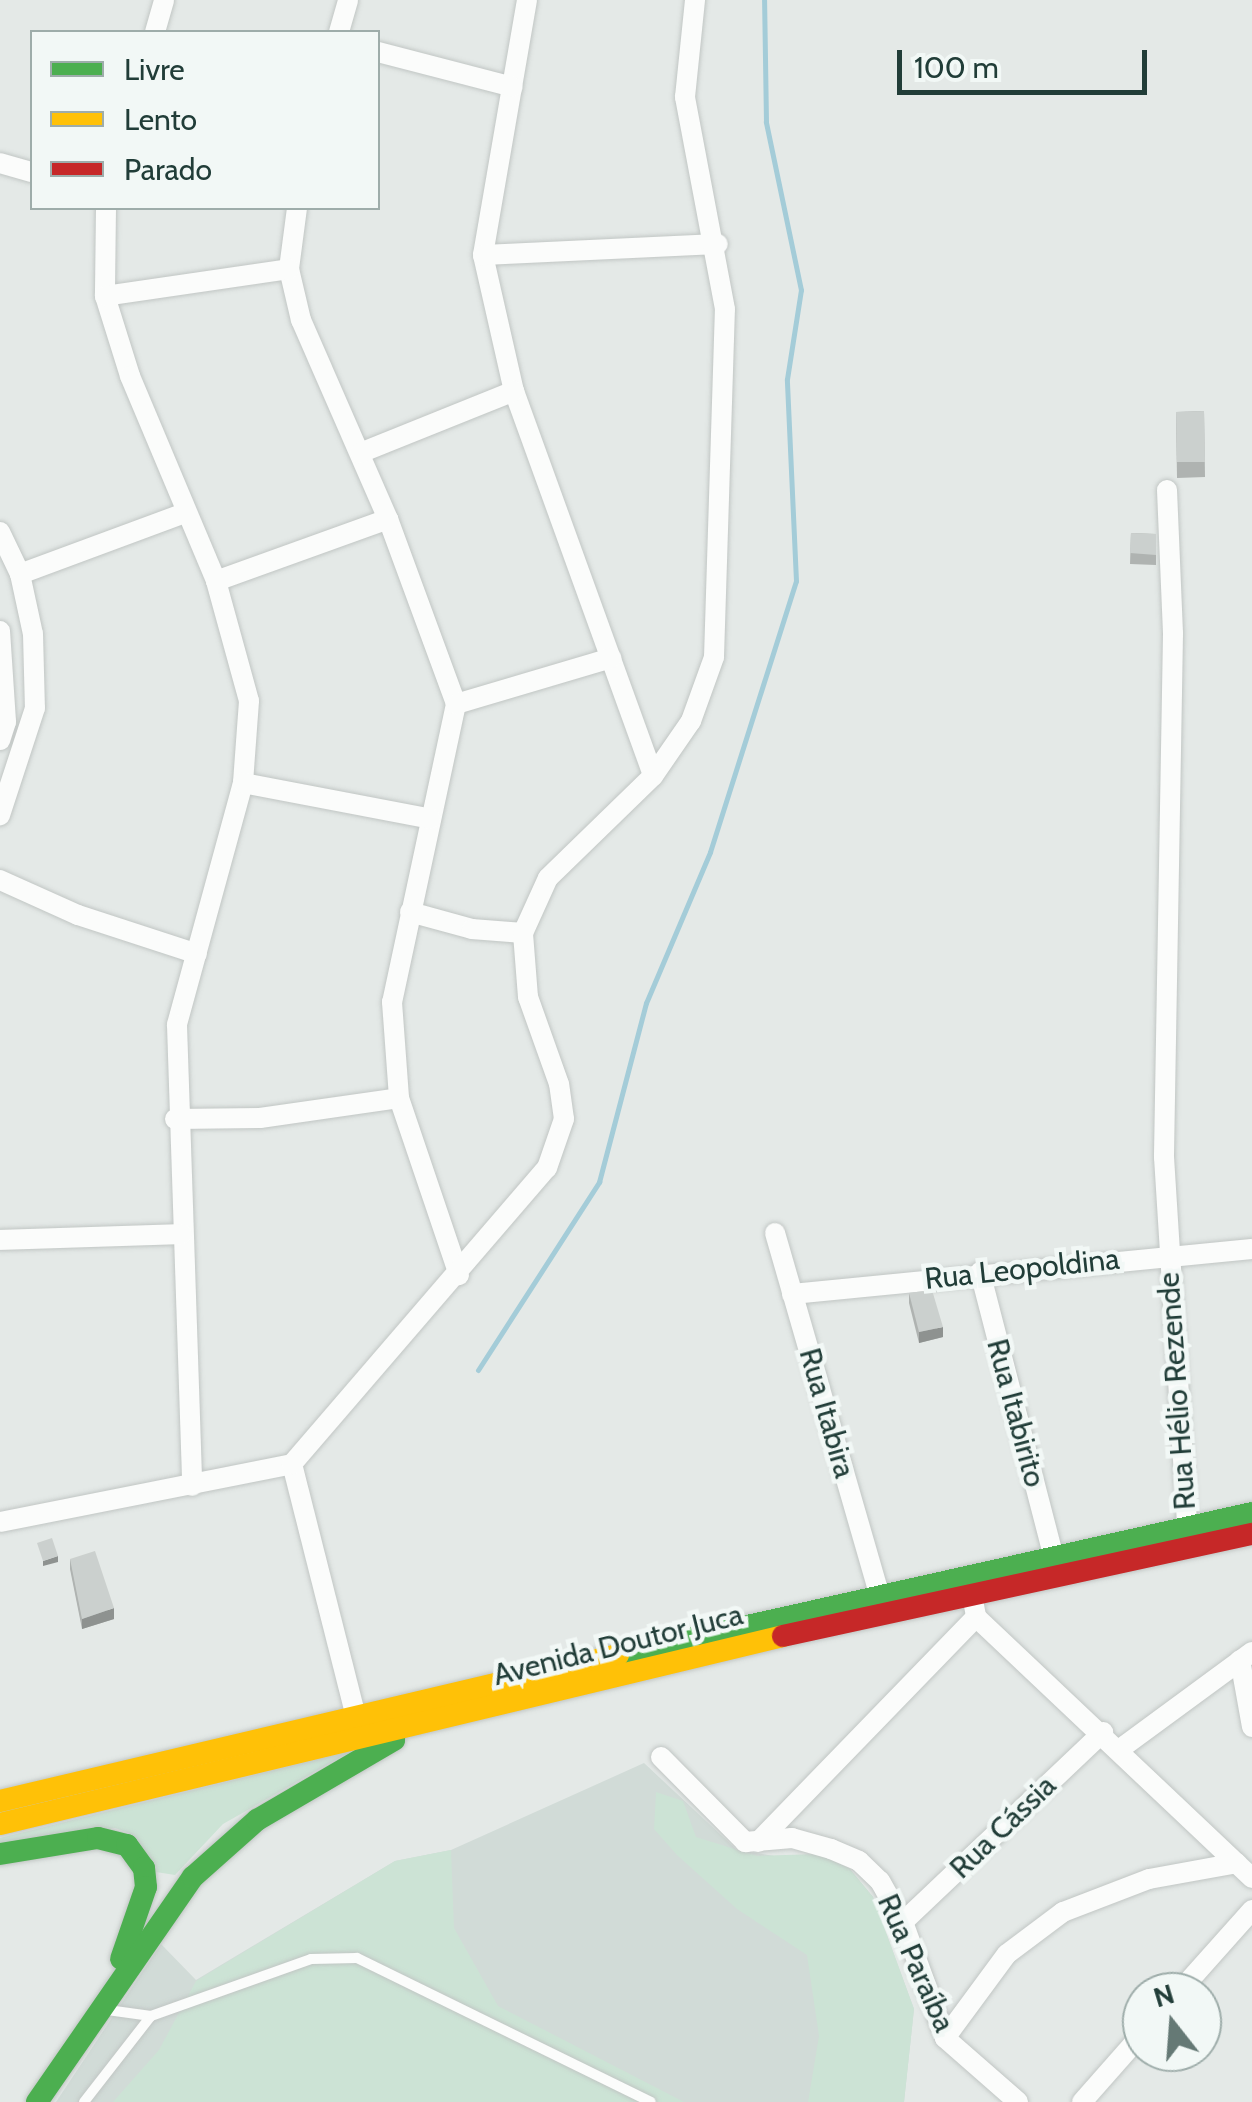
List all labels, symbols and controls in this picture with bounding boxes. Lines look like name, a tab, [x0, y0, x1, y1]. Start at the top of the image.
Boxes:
legend	[30, 30, 380, 210]
scale bar	[902, 30, 1152, 92]
text: 100 m	[914, 49, 999, 86]
text: Livre	[124, 51, 185, 88]
text: Lento	[124, 101, 197, 138]
text: Parado	[124, 151, 212, 188]
street label: Rua Leopoldina	[923, 1241, 1121, 1297]
street label: Rua Hélio Rezende	[1151, 1271, 1203, 1511]
street label: Rua Itabirito	[979, 1335, 1053, 1491]
street label: Rua Itabira	[791, 1344, 863, 1482]
street label: Avenida Doutor Juca	[490, 1597, 746, 1693]
street label: Rua Cássia	[943, 1768, 1063, 1886]
street label: Rua Paraíba	[870, 1889, 962, 2037]
north arrow	[1122, 1972, 1222, 2072]
text: N	[1149, 1976, 1178, 2014]

